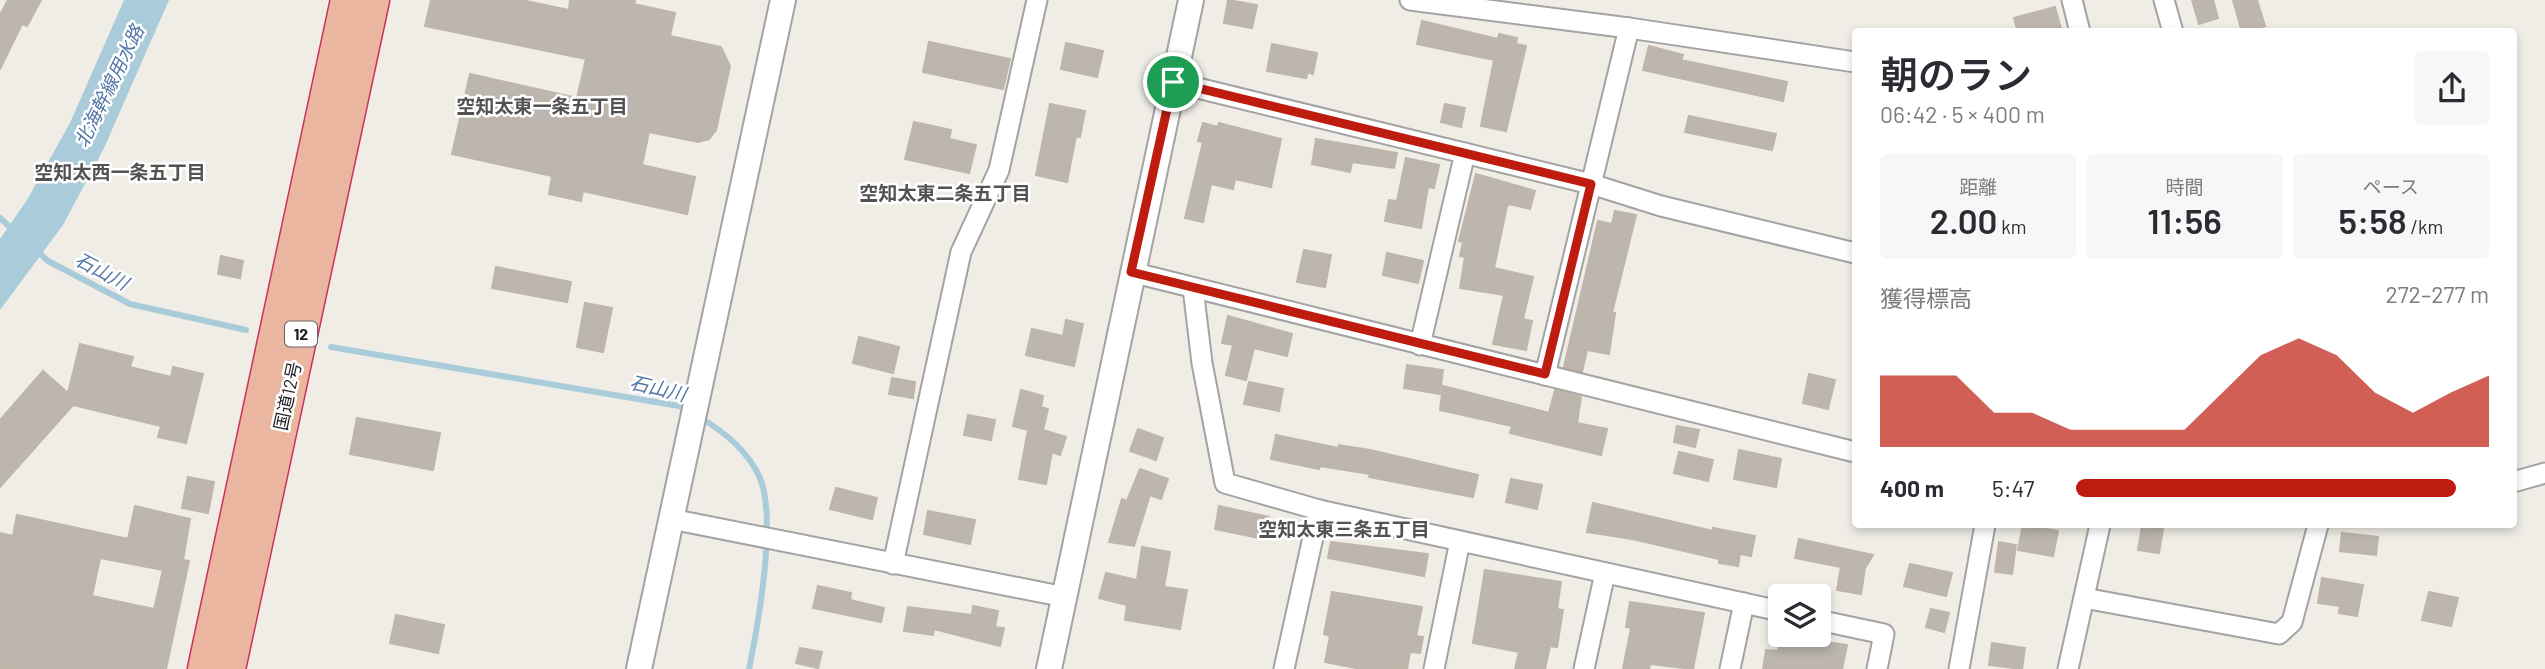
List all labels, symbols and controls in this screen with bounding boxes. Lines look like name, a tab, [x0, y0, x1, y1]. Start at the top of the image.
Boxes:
water label: 北海幹線用水路	[69, 19, 149, 151]
text: 朝のラン	[1880, 51, 2032, 97]
button: share	[2415, 51, 2489, 125]
pin	[1143, 52, 1203, 112]
icon: arrive	[1154, 63, 1192, 101]
district label: 空知太東一条五丁目	[456, 94, 628, 117]
text: 06:42 · 5 × 400 m	[1880, 100, 2045, 128]
district label: 空知太西一条五丁目	[34, 160, 206, 183]
text: 距離	[1959, 175, 1997, 198]
text: 時間	[2165, 175, 2204, 198]
text: ペース	[2363, 175, 2419, 198]
district label: 空知太東二条五丁目	[859, 181, 1031, 204]
text: 2.00	[1930, 199, 1997, 241]
text: 11:56	[2147, 199, 2222, 241]
text: 5:58	[2338, 199, 2407, 241]
text: km	[1997, 215, 2026, 238]
text: /km	[2407, 215, 2443, 238]
water label: 石山川	[72, 247, 135, 295]
text: 272–277 m	[2385, 280, 2489, 308]
text: 獲得標高	[1880, 284, 1972, 312]
road number: 12	[285, 322, 317, 346]
street label: 国道12号	[269, 359, 305, 432]
water label: 石山川	[628, 370, 690, 406]
text: 400 m	[1880, 474, 1944, 502]
text: 5:47	[1992, 474, 2034, 502]
district label: 空知太東三条五丁目	[1258, 517, 1430, 540]
map controls	[1768, 584, 1831, 647]
button: layers	[1768, 584, 1831, 647]

